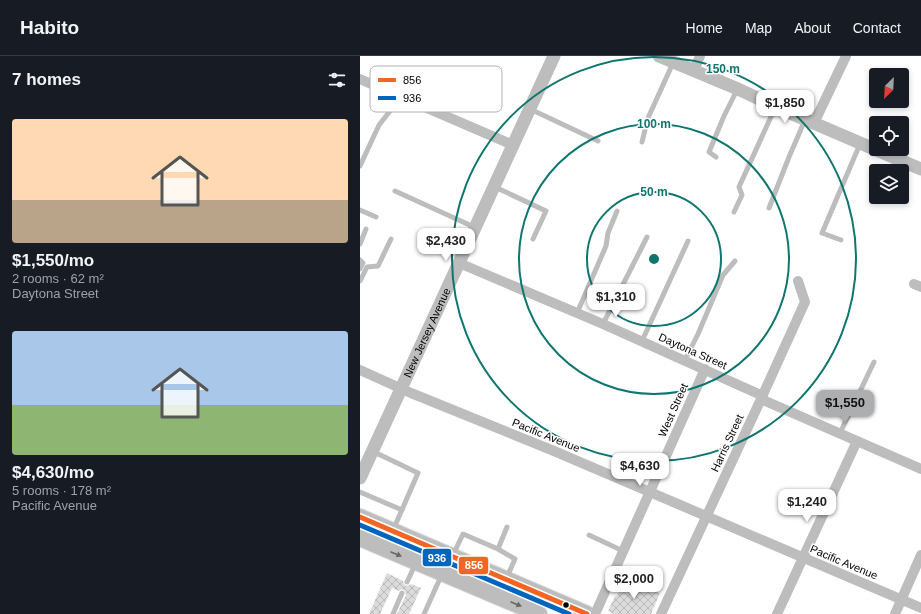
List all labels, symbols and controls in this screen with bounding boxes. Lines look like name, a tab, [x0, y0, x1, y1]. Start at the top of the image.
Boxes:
text: Habito	[20, 17, 79, 38]
text: Home	[686, 20, 723, 36]
text: Map	[745, 20, 772, 36]
text: About	[794, 20, 831, 36]
text: Contact	[853, 20, 901, 36]
text: 150 m	[706, 62, 740, 76]
legend	[370, 66, 502, 112]
north arrow	[869, 68, 909, 108]
map controls	[869, 68, 909, 204]
icon: filters	[326, 69, 348, 91]
text: 7 homes	[12, 70, 81, 89]
text: 856	[403, 74, 421, 86]
pin: $1,850	[752, 90, 818, 124]
text: 936	[403, 92, 421, 104]
text: $1,850	[765, 95, 805, 110]
button: locate	[869, 116, 909, 156]
text: 100 m	[637, 117, 671, 131]
icon: home	[144, 145, 216, 217]
button: layers	[869, 164, 909, 204]
text: 50 m	[640, 185, 668, 199]
pin: $2,430	[413, 228, 479, 262]
text: $2,430	[426, 233, 466, 248]
text: $1,550/mo	[12, 251, 94, 270]
centre of rings	[647, 252, 661, 266]
text: 2 rooms · 62 m²	[12, 271, 104, 286]
pin: $1,310	[583, 284, 649, 318]
text: Daytona Street	[12, 286, 99, 301]
street label: New Jersey Avenue	[401, 286, 453, 379]
text: $1,310	[596, 289, 636, 304]
street label: Daytona Street	[657, 331, 729, 371]
icon: home	[144, 357, 216, 429]
street label: West Street	[656, 381, 690, 439]
pin: $1,550	[812, 390, 878, 424]
text: $1,550	[825, 395, 865, 410]
street label: Harris Street	[709, 412, 745, 474]
street label: Pacific Avenue	[510, 416, 582, 454]
pin: $4,630	[607, 453, 673, 487]
text: $4,630	[620, 458, 660, 473]
text: $4,630/mo	[12, 463, 94, 482]
text: 5 rooms · 178 m²	[12, 483, 111, 498]
pin: $1,240	[774, 489, 840, 523]
text: $1,240	[787, 494, 827, 509]
text: Pacific Avenue	[12, 498, 97, 513]
street label: Pacific Avenue	[809, 542, 879, 582]
line badge: 936	[422, 548, 452, 567]
one-way arrow	[390, 551, 401, 557]
text: 936	[428, 552, 446, 564]
line badge: 856	[458, 556, 489, 575]
text: 856	[465, 559, 483, 571]
pin: $2,000	[601, 566, 667, 600]
text: $2,000	[614, 571, 654, 586]
unlabelled marker	[561, 600, 571, 610]
one-way arrow	[510, 602, 522, 608]

